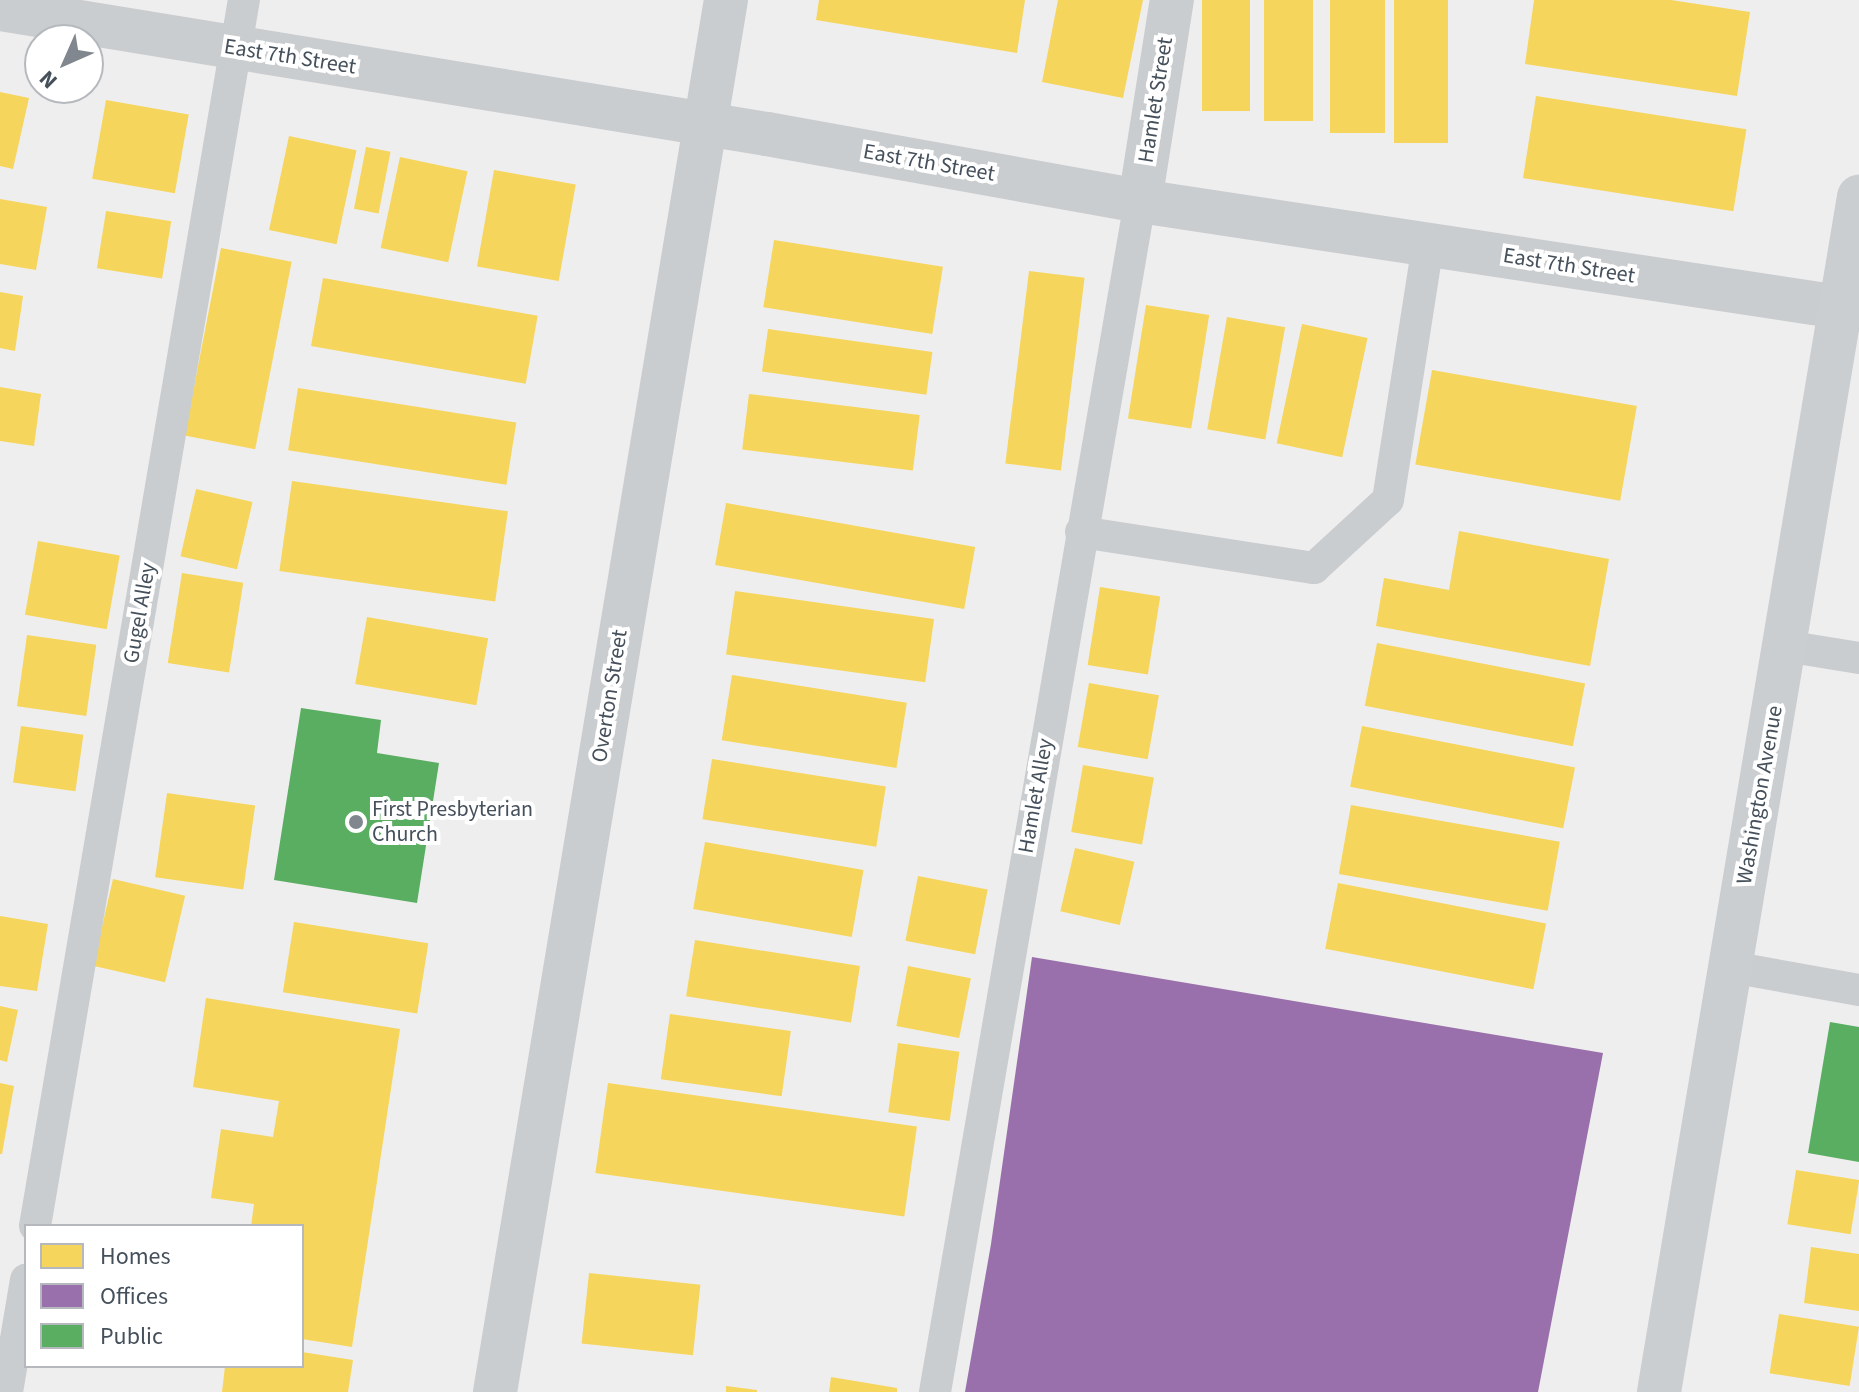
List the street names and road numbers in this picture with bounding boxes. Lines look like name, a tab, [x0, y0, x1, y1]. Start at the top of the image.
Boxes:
street label: East 7th Street	[222, 34, 358, 80]
street label: Hamlet Street	[1133, 35, 1179, 165]
street label: East 7th Street	[861, 138, 997, 188]
street label: East 7th Street	[1501, 243, 1637, 289]
street label: Gugel Alley	[118, 561, 162, 665]
street label: Overton Street	[586, 628, 634, 764]
street label: Washington Avenue	[1731, 704, 1789, 886]
street label: Hamlet Alley	[1013, 736, 1059, 856]

